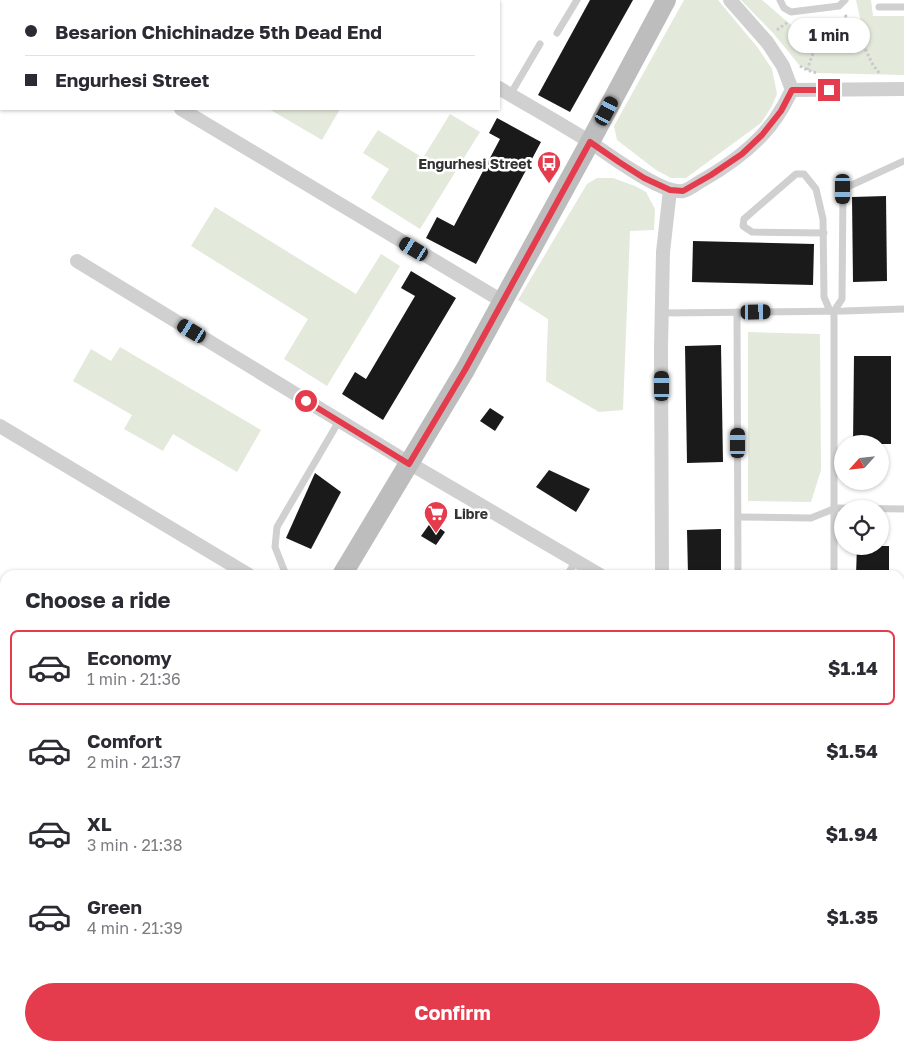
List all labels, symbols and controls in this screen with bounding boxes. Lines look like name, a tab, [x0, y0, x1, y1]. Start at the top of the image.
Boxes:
callout: 1 min	[788, 18, 870, 52]
text: Besarion Chichinadze 5th Dead End	[55, 20, 382, 43]
text: 1 min	[809, 25, 849, 45]
text: Engurhesi Street	[55, 68, 209, 91]
route end	[818, 79, 840, 101]
car	[593, 94, 620, 128]
bus stop icon: Engurhesi Street	[536, 150, 562, 184]
place label: Engurhesi Street	[418, 155, 532, 172]
car	[835, 174, 850, 204]
car	[397, 235, 430, 263]
car	[740, 304, 771, 320]
car	[175, 317, 208, 345]
car	[654, 371, 669, 401]
route start	[295, 390, 317, 412]
car	[730, 428, 745, 458]
north arrow	[834, 435, 889, 490]
map controls	[834, 435, 889, 555]
supermarket icon: Libre	[423, 500, 449, 534]
button: locate	[834, 500, 889, 555]
place label: Libre	[454, 505, 488, 522]
text: Choose a ride	[25, 586, 171, 613]
icon: car	[27, 645, 72, 690]
text: Economy	[87, 646, 172, 669]
text: $1.14	[828, 656, 878, 679]
text: 1 min · 21:36	[87, 669, 181, 689]
icon: car	[27, 728, 72, 773]
text: Comfort	[87, 729, 162, 752]
text: $1.54	[826, 739, 878, 762]
text: 2 min · 21:37	[87, 752, 181, 772]
icon: car	[27, 811, 72, 856]
text: XL	[87, 812, 112, 835]
text: $1.94	[825, 822, 878, 845]
text: 3 min · 21:38	[87, 835, 182, 855]
icon: car	[27, 894, 72, 939]
text: Green	[87, 895, 142, 918]
text: $1.35	[826, 905, 878, 928]
text: 4 min · 21:39	[87, 918, 183, 938]
button: Confirm	[25, 983, 880, 1041]

